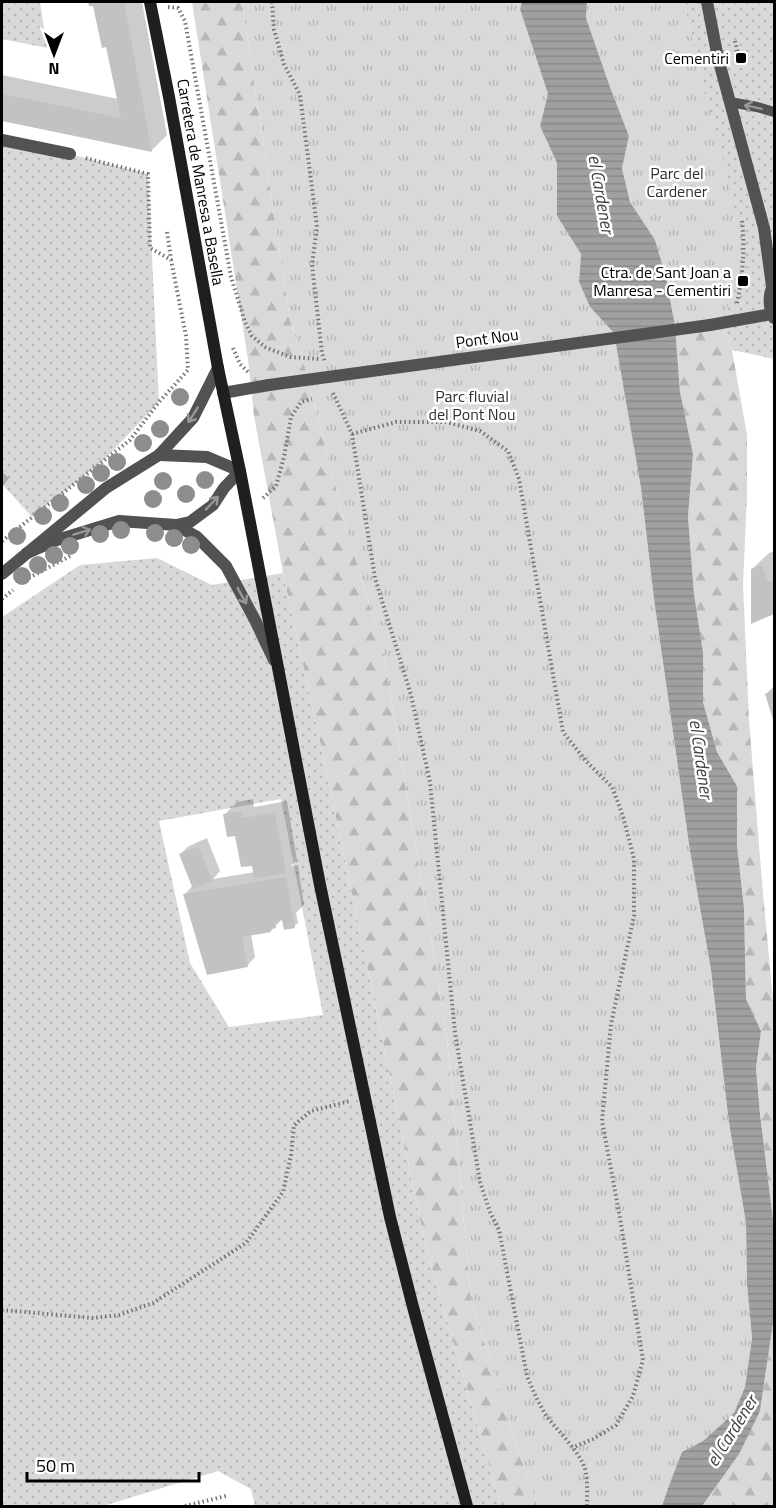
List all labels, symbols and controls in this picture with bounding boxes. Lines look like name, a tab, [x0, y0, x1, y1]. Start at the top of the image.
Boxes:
north arrow	[24, 24, 84, 84]
place label: Cementiri	[664, 46, 729, 70]
marker: Cementiri	[734, 51, 748, 65]
text: N	[48, 57, 60, 81]
street label: Carretera de Manresa a Basella	[171, 77, 231, 287]
one-way arrow	[743, 101, 763, 112]
water label: el Cardener	[581, 152, 622, 238]
park label: Parc del Cardener	[647, 161, 708, 203]
place label: Ctra. de Sant Joan a Manresa - Cementiri	[593, 260, 731, 302]
marker: Ctra. de Sant Joan a Manresa - Cementiri	[736, 274, 750, 288]
street label: Pont Nou	[454, 322, 520, 354]
park label: Parc fluvial del Pont Nou	[429, 384, 516, 426]
one-way arrow	[186, 406, 198, 423]
one-way arrow	[205, 496, 219, 511]
one-way arrow	[72, 526, 91, 537]
one-way arrow	[236, 587, 248, 604]
water label: el Cardener	[683, 718, 721, 803]
water label: el Cardener	[699, 1388, 765, 1472]
scale bar	[27, 1445, 200, 1483]
text: 50 m	[36, 1452, 75, 1479]

